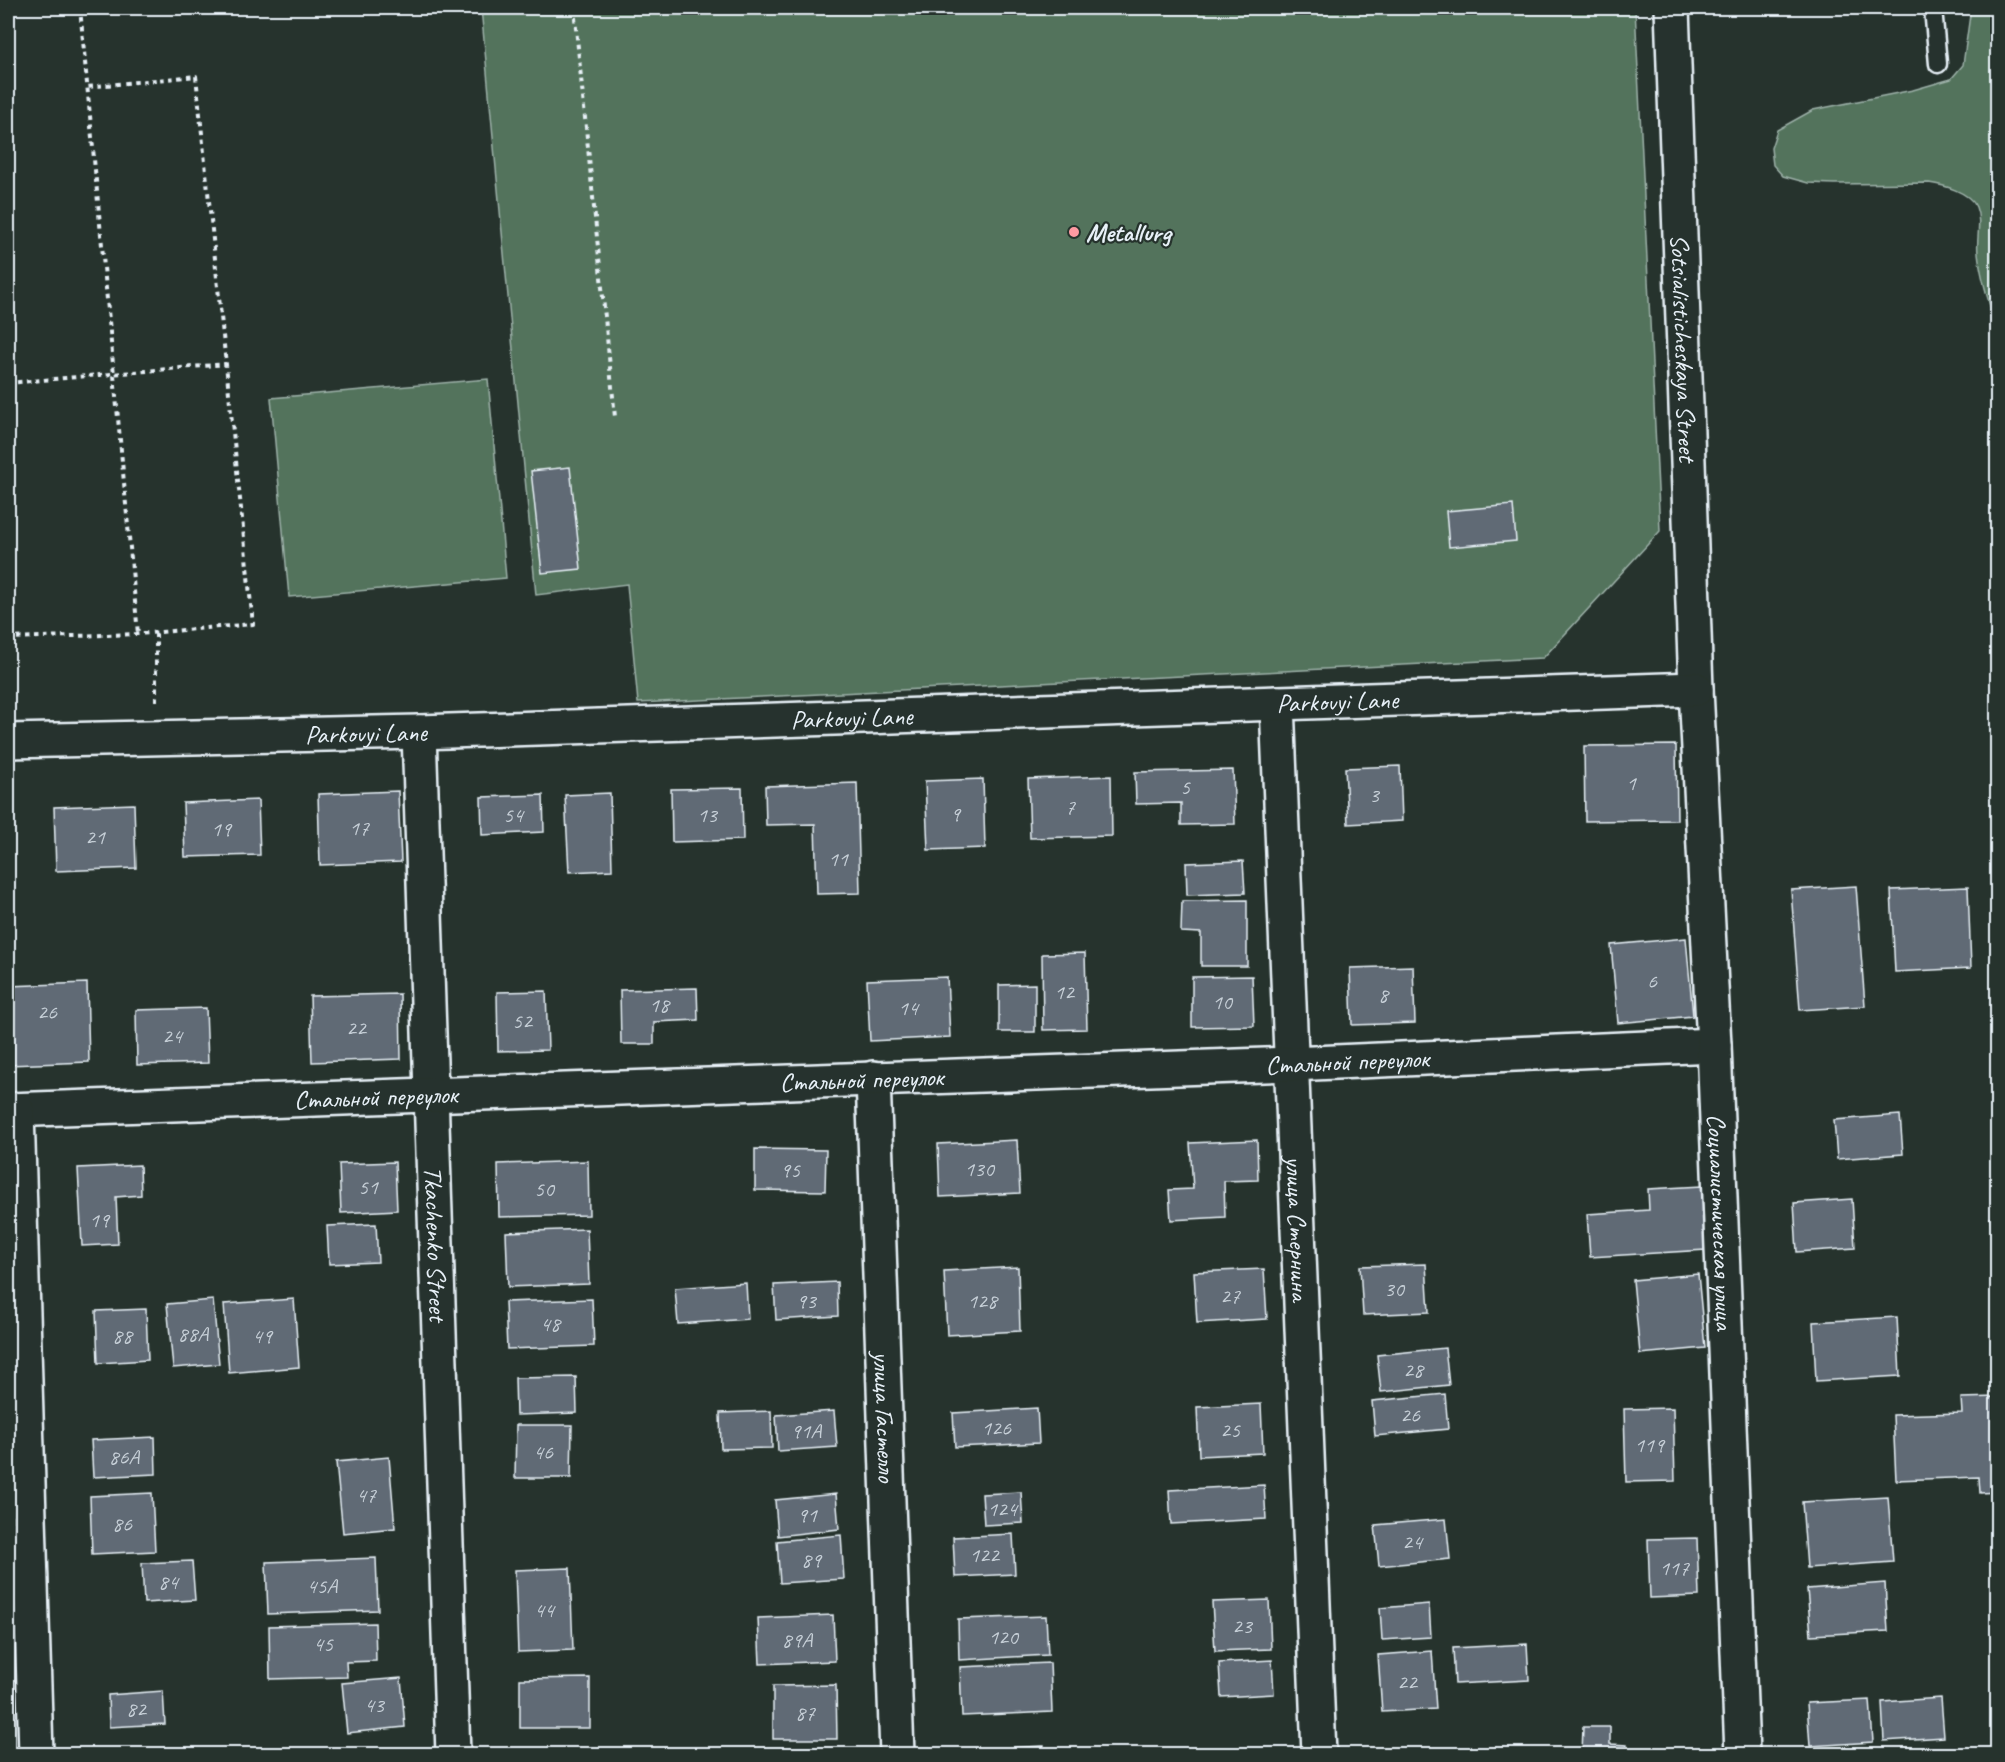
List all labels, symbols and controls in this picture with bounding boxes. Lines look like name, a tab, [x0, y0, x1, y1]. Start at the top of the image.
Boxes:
place label: Metallurg	[1086, 216, 1173, 249]
marker: Metallurg	[1067, 225, 1081, 239]
street label: Sotsialisticheskaya Street	[1663, 234, 1705, 464]
street label: Parkovyi Lane	[1276, 682, 1400, 720]
street label: Parkovyi Lane	[790, 699, 915, 736]
street label: Parkovyi Lane	[305, 715, 429, 751]
house number: 1	[1626, 769, 1637, 797]
house number: 5	[1180, 773, 1191, 801]
house number: 3	[1369, 781, 1381, 809]
house number: 7	[1065, 793, 1076, 821]
house number: 9	[950, 800, 962, 828]
house number: 54	[503, 801, 525, 829]
house number: 13	[697, 801, 719, 829]
house number: 17	[349, 814, 370, 842]
house number: 19	[211, 815, 233, 843]
house number: 21	[85, 823, 106, 851]
house number: 11	[828, 845, 849, 873]
house number: 6	[1647, 967, 1658, 995]
house number: 12	[1054, 978, 1076, 1006]
house number: 8	[1378, 981, 1390, 1009]
house number: 10	[1212, 988, 1234, 1016]
house number: 18	[649, 991, 671, 1019]
house number: 14	[898, 994, 920, 1022]
house number: 26	[37, 998, 58, 1026]
house number: 52	[512, 1007, 534, 1035]
house number: 22	[346, 1014, 368, 1042]
house number: 24	[162, 1022, 184, 1050]
street label: Стальной переулок	[1265, 1041, 1432, 1081]
street label: Стальной переулок	[779, 1060, 946, 1099]
street label: Стальной переулок	[293, 1077, 461, 1116]
street label: Социалистическая улица	[1700, 1113, 1742, 1332]
street label: улица Стернина	[1279, 1153, 1317, 1304]
house number: 130	[964, 1155, 996, 1183]
house number: 95	[780, 1156, 801, 1184]
street label: Tkachenko Street	[417, 1166, 455, 1324]
house number: 51	[358, 1173, 379, 1201]
house number: 50	[534, 1175, 556, 1203]
house number: 19	[89, 1206, 111, 1234]
house number: 30	[1384, 1275, 1406, 1303]
house number: 27	[1220, 1282, 1241, 1310]
house number: 93	[796, 1287, 818, 1315]
house number: 128	[967, 1287, 999, 1315]
house number: 48	[540, 1310, 562, 1338]
house number: 88А	[178, 1320, 209, 1348]
house number: 88	[112, 1322, 134, 1350]
house number: 49	[252, 1322, 274, 1350]
street label: улица Гастелло	[866, 1349, 904, 1484]
house number: 28	[1403, 1356, 1425, 1384]
house number: 26	[1400, 1401, 1421, 1429]
house number: 126	[981, 1414, 1012, 1442]
house number: 25	[1220, 1416, 1241, 1444]
house number: 91А	[791, 1417, 822, 1445]
house number: 119	[1634, 1431, 1666, 1459]
house number: 46	[533, 1438, 554, 1466]
house number: 86А	[109, 1443, 140, 1471]
house number: 47	[356, 1481, 377, 1509]
house number: 124	[987, 1495, 1019, 1523]
house number: 91	[797, 1501, 818, 1529]
house number: 86	[112, 1510, 133, 1538]
house number: 24	[1402, 1528, 1424, 1556]
house number: 122	[969, 1541, 1001, 1569]
house number: 89	[801, 1546, 823, 1574]
house number: 117	[1659, 1554, 1690, 1582]
house number: 84	[158, 1568, 180, 1596]
house number: 45А	[307, 1572, 338, 1600]
house number: 44	[534, 1596, 556, 1624]
house number: 23	[1232, 1612, 1254, 1640]
house number: 120	[988, 1623, 1020, 1651]
house number: 89А	[782, 1626, 813, 1654]
house number: 45	[313, 1630, 334, 1658]
house number: 22	[1397, 1668, 1419, 1696]
house number: 43	[364, 1691, 386, 1719]
house number: 82	[126, 1695, 148, 1723]
house number: 87	[795, 1699, 816, 1727]

